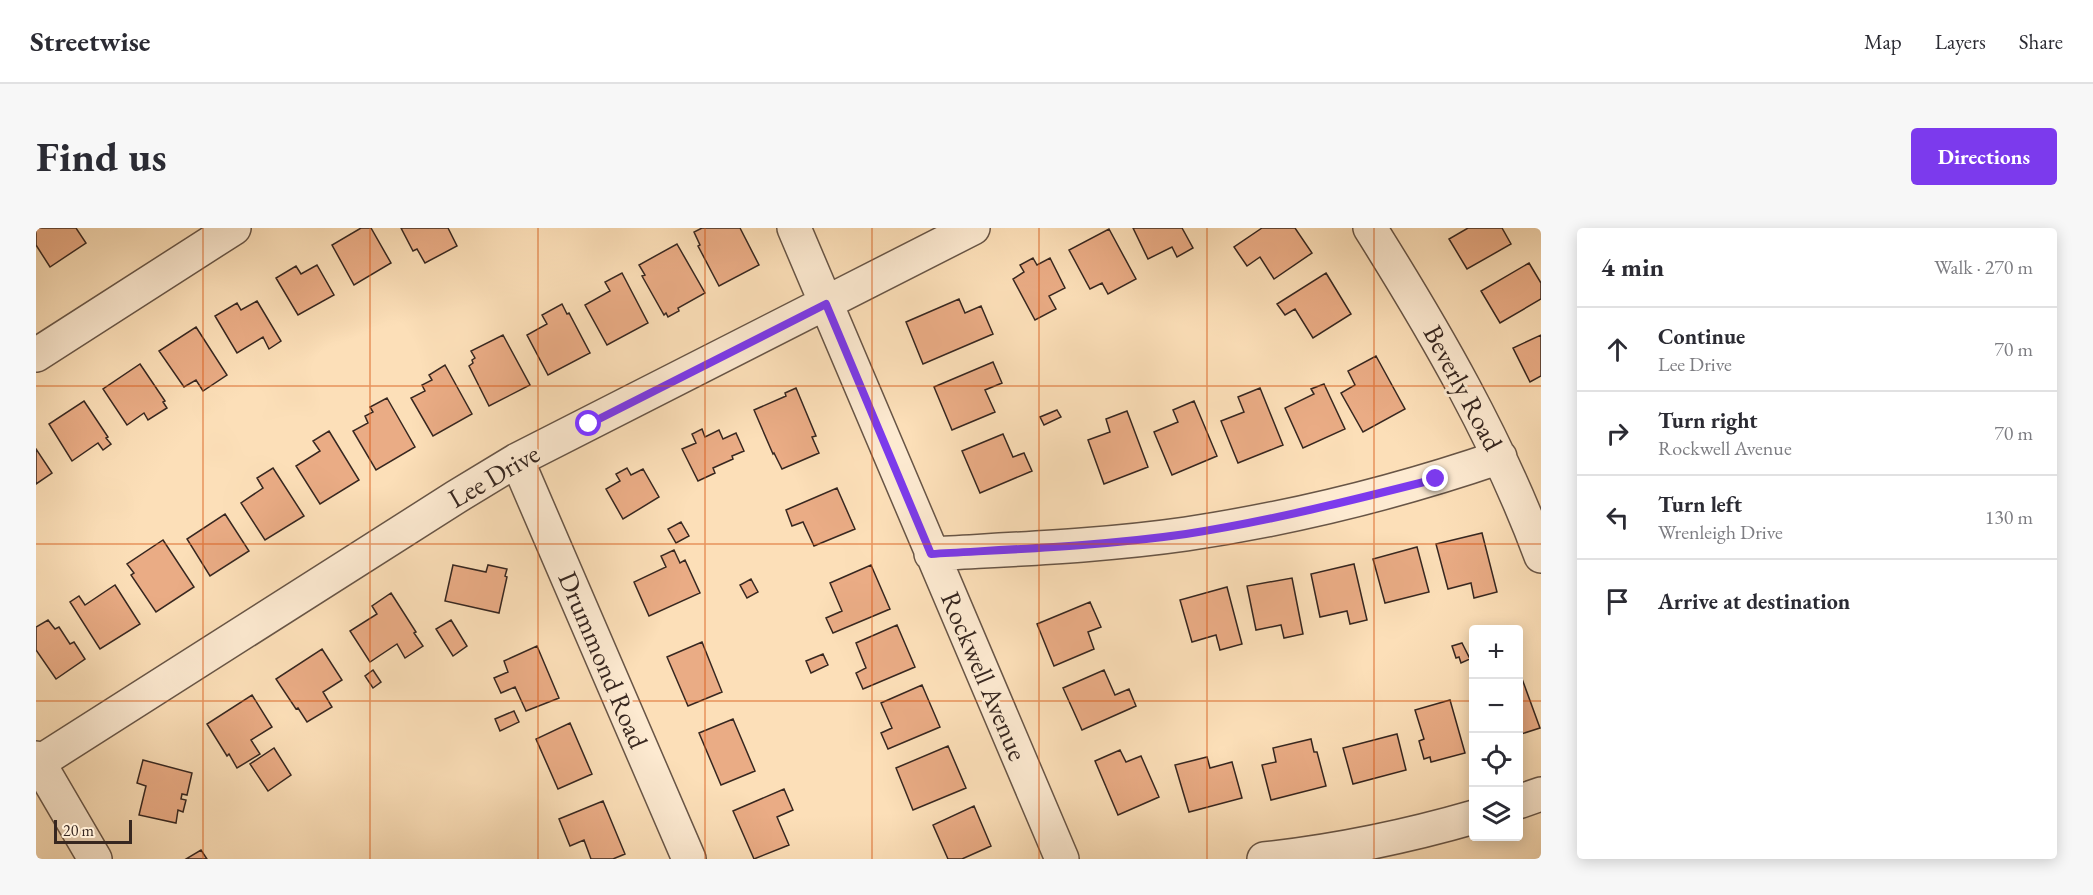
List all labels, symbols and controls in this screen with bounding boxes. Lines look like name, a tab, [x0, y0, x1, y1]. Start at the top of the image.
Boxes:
text: Streetwise	[30, 23, 150, 59]
text: Map	[1864, 28, 1902, 55]
text: Layers	[1935, 28, 1986, 55]
text: Share	[2019, 28, 2063, 55]
button: Directions	[1911, 128, 2057, 185]
text: Find us	[36, 129, 167, 184]
text: 4 min	[1601, 250, 1664, 284]
text: Walk · 270 m	[1934, 254, 2033, 280]
street label: Beverly Road	[1416, 319, 1511, 457]
text: Continue	[1658, 322, 1745, 351]
icon: ahead	[1601, 333, 1634, 366]
text: 70 m	[1994, 336, 2033, 362]
text: Lee Drive	[1658, 351, 1732, 377]
text: Turn right	[1658, 406, 1757, 435]
route start	[575, 410, 601, 436]
icon: right	[1601, 417, 1634, 450]
text: 70 m	[1994, 420, 2033, 446]
text: Rockwell Avenue	[1658, 435, 1792, 461]
street label: Lee Drive	[442, 436, 546, 516]
route end	[1422, 465, 1448, 491]
text: Turn left	[1658, 490, 1742, 519]
icon: left	[1601, 501, 1634, 534]
text: 130 m	[1985, 504, 2033, 530]
text: Wrenleigh Drive	[1658, 519, 1783, 545]
street label: Drummond Road	[550, 566, 657, 754]
icon: arrive	[1601, 585, 1634, 618]
street label: Rockwell Avenue	[933, 586, 1036, 766]
text: Arrive at destination	[1658, 587, 1850, 616]
map controls	[1469, 625, 1523, 841]
button: +	[1469, 625, 1523, 679]
button: −	[1469, 679, 1523, 733]
button: locate	[1469, 733, 1523, 787]
button: layers	[1469, 787, 1523, 841]
scale bar	[54, 817, 132, 844]
text: 20 m	[63, 820, 94, 841]

